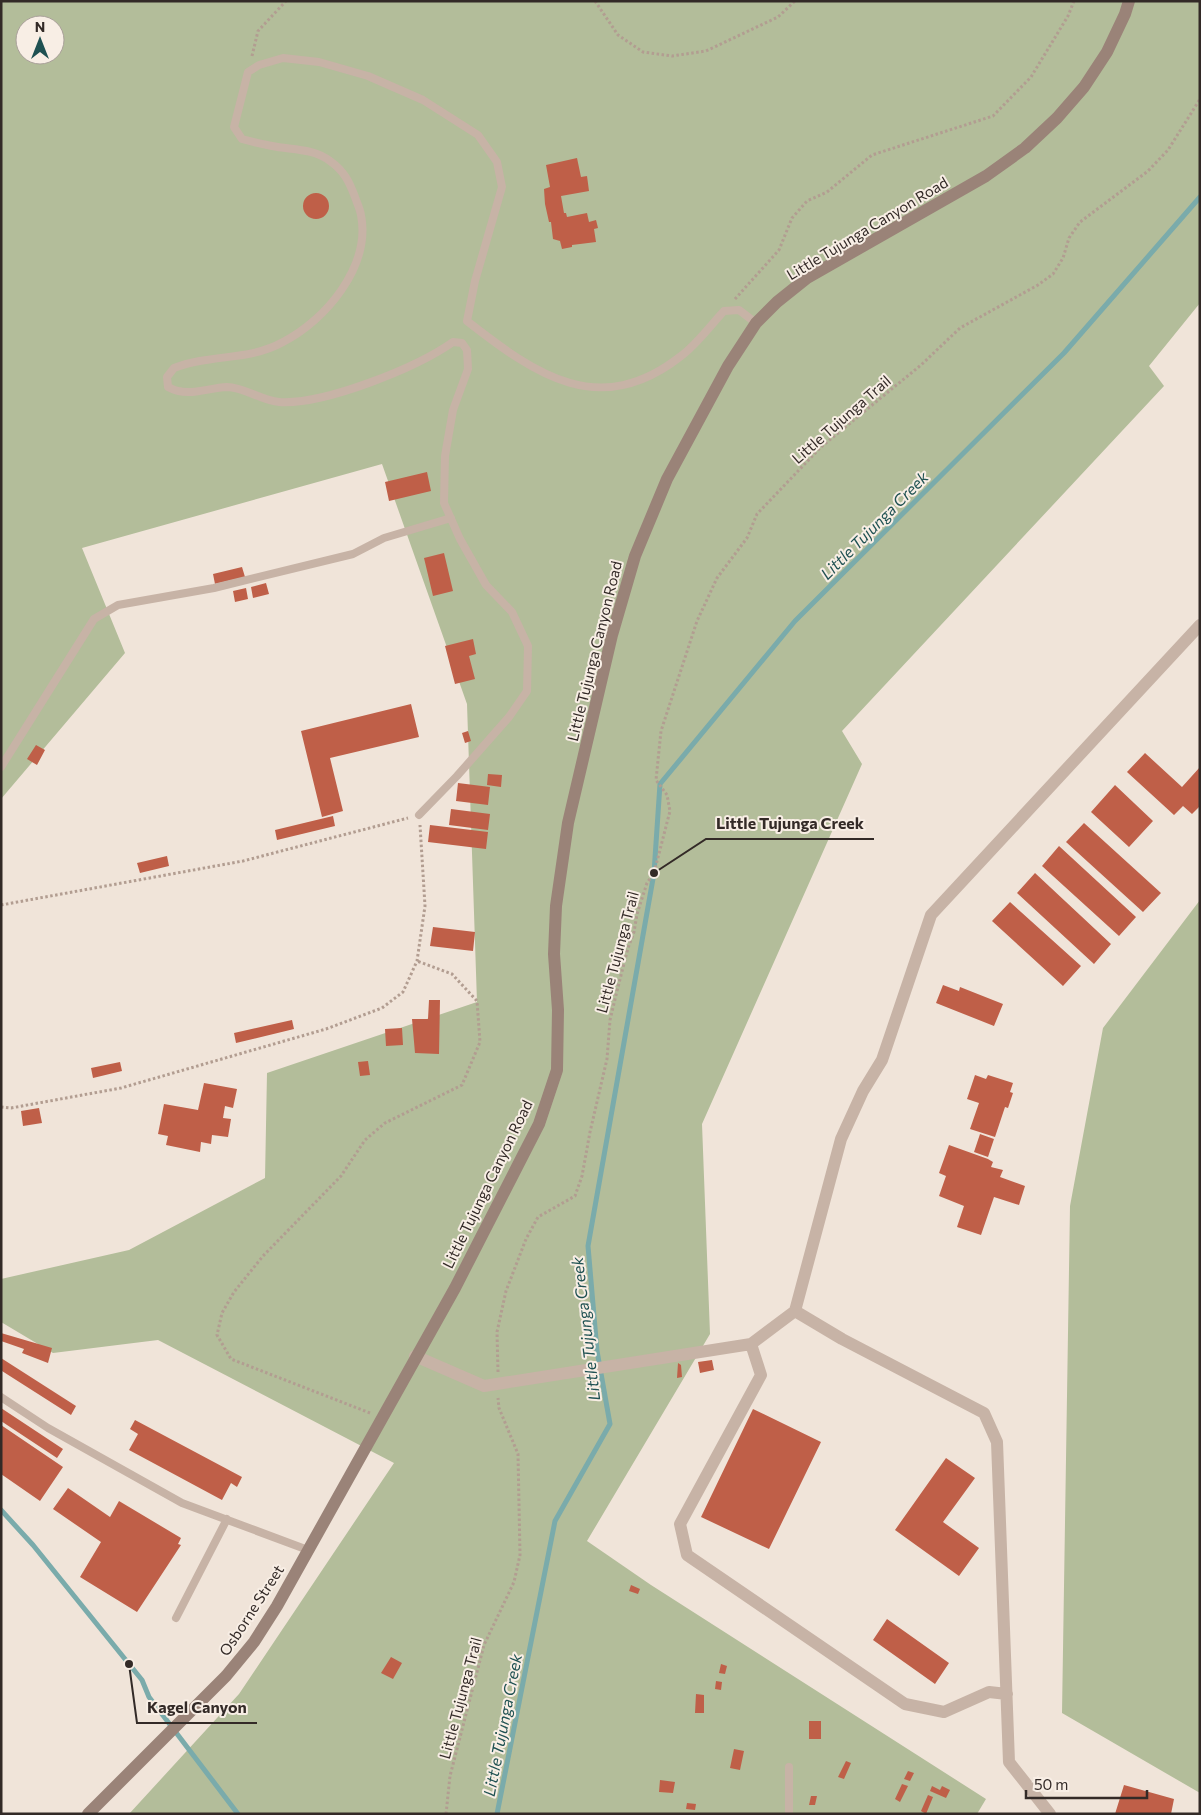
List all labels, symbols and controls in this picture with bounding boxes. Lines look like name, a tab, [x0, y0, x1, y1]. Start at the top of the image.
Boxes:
north arrow	[15, 15, 65, 65]
text: N	[35, 18, 45, 35]
street label: Little Tujunga Canyon Road	[783, 173, 951, 283]
street label: Little Tujunga Trail	[788, 371, 894, 467]
water label: Little Tujunga Creek	[816, 467, 932, 583]
street label: Little Tujunga Canyon Road	[563, 559, 625, 743]
callout: Little Tujunga Creek	[706, 808, 874, 839]
text: Little Tujunga Creek	[716, 813, 865, 832]
street label: Little Tujunga Trail	[592, 889, 642, 1015]
street label: Little Tujunga Canyon Road	[438, 1097, 536, 1271]
water label: Little Tujunga Creek	[567, 1256, 603, 1402]
street label: Osborne Street	[215, 1561, 287, 1659]
street label: Little Tujunga Trail	[435, 1635, 485, 1761]
water label: Little Tujunga Creek	[479, 1652, 525, 1798]
callout: Kagel Canyon	[137, 1692, 257, 1723]
text: Kagel Canyon	[147, 1697, 247, 1716]
scale bar	[1026, 1768, 1147, 1800]
text: 50 m	[1034, 1775, 1068, 1793]

